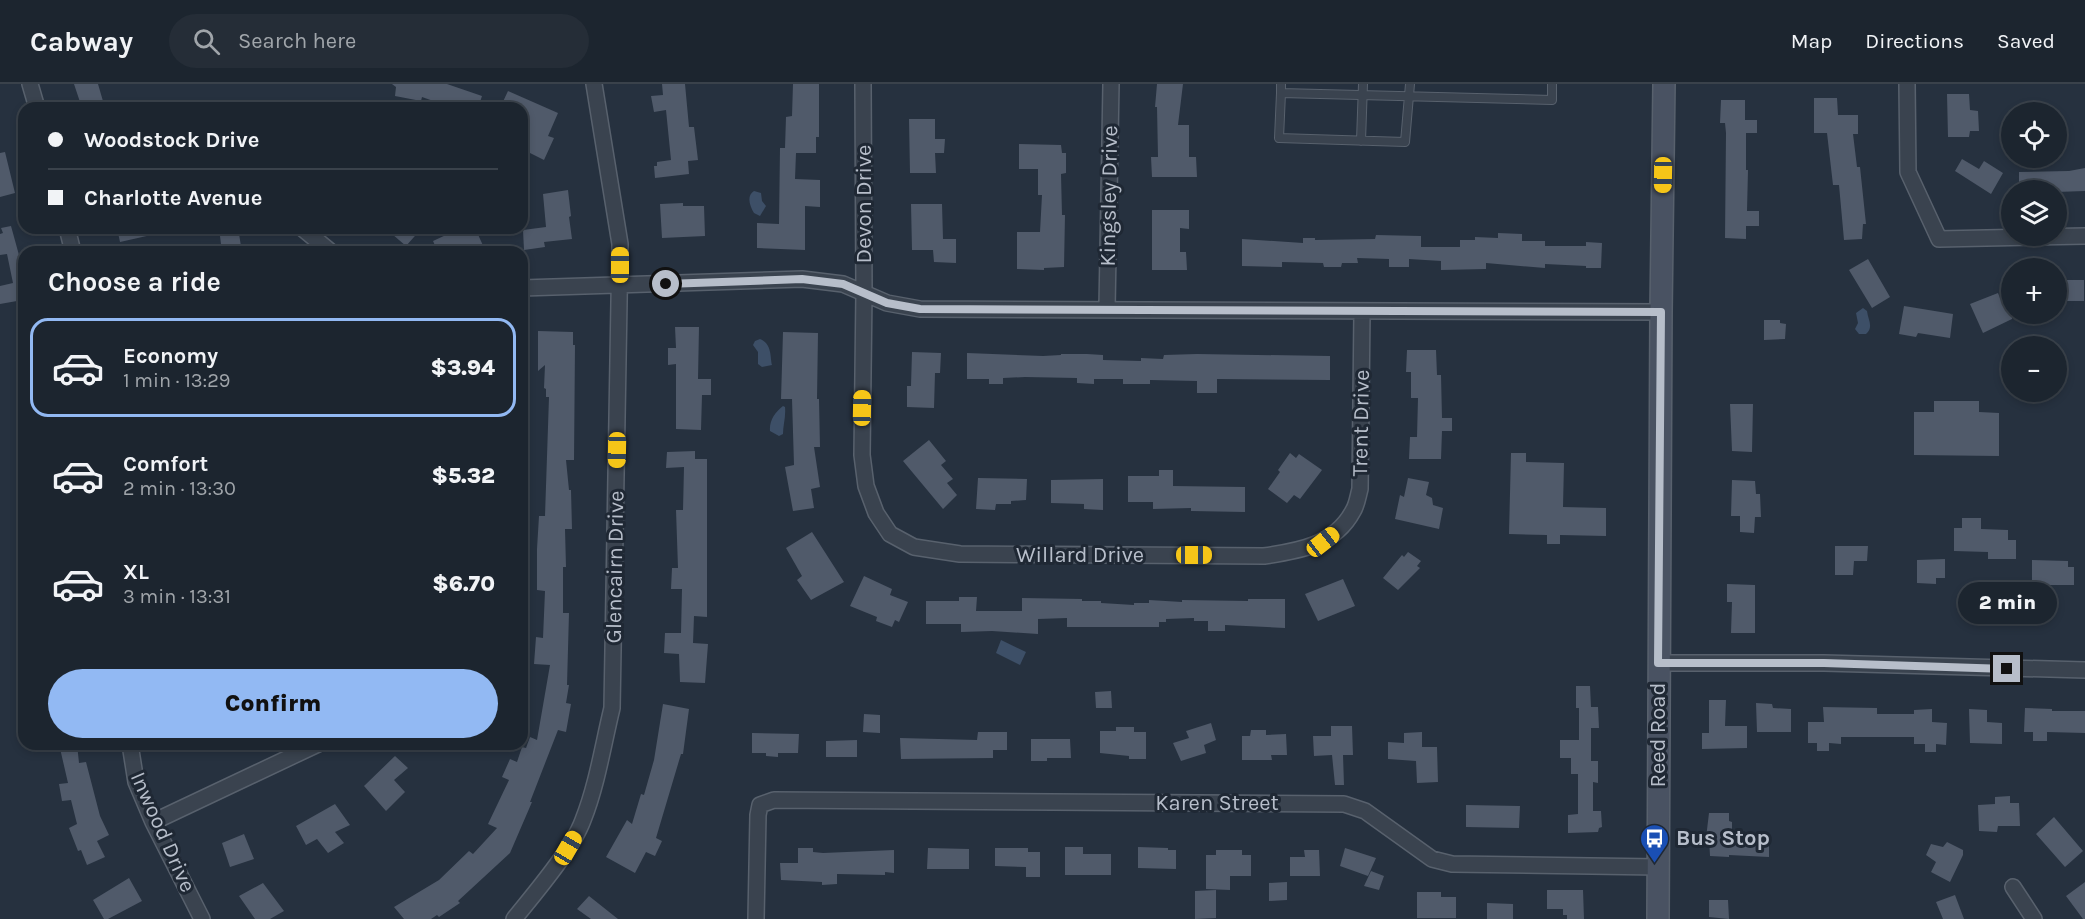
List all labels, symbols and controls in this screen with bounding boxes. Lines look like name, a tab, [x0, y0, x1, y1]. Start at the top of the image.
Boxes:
search box	[169, 14, 589, 68]
text: Cabway	[30, 25, 133, 58]
icon: search	[190, 25, 223, 58]
text: Search here	[238, 28, 356, 54]
text: Map	[1791, 29, 1832, 53]
text: Directions	[1865, 29, 1964, 53]
text: Saved	[1997, 29, 2055, 53]
map controls	[2001, 102, 2067, 402]
button: locate	[2001, 102, 2067, 168]
street label: Kingsley Drive	[1095, 125, 1123, 267]
text: Woodstock Drive	[84, 127, 259, 153]
street label: Devon Drive	[851, 145, 877, 263]
car	[1654, 157, 1672, 193]
button: layers	[2001, 180, 2067, 246]
text: Charlotte Avenue	[84, 185, 262, 211]
car	[611, 247, 629, 283]
button: +	[2001, 258, 2067, 324]
text: Choose a ride	[48, 266, 221, 298]
route start	[652, 270, 679, 297]
button: −	[2001, 336, 2067, 402]
icon: car	[51, 341, 105, 395]
text: Economy	[123, 343, 218, 369]
text: $3.94	[430, 355, 495, 381]
text: 1 min · 13:29	[123, 369, 230, 392]
street label: Trent Drive	[1347, 369, 1375, 477]
car	[853, 390, 871, 426]
car	[608, 432, 626, 468]
icon: car	[51, 449, 105, 503]
text: Comfort	[123, 451, 208, 477]
text: $5.32	[431, 463, 495, 489]
text: 2 min · 13:30	[123, 477, 236, 500]
street label: Glencairn Drive	[601, 490, 629, 644]
car	[1303, 524, 1343, 560]
street label: Willard Drive	[1016, 542, 1144, 568]
car	[1176, 546, 1212, 564]
icon: car	[51, 557, 105, 611]
text: XL	[123, 559, 149, 585]
text: $6.70	[432, 571, 495, 597]
callout: 2 min	[1958, 582, 2056, 624]
text: 3 min · 13:31	[123, 585, 231, 608]
text: 2 min	[1979, 591, 2036, 614]
route end	[1993, 655, 2020, 682]
button: Confirm	[48, 669, 498, 738]
street label: Reed Road	[1645, 683, 1671, 787]
street label: Inwood Drive	[125, 768, 201, 896]
street label: Karen Street	[1155, 790, 1279, 816]
bus stop icon: Bus Stop	[1639, 822, 1671, 864]
place label: Bus Stop	[1676, 825, 1770, 851]
car	[551, 828, 585, 868]

